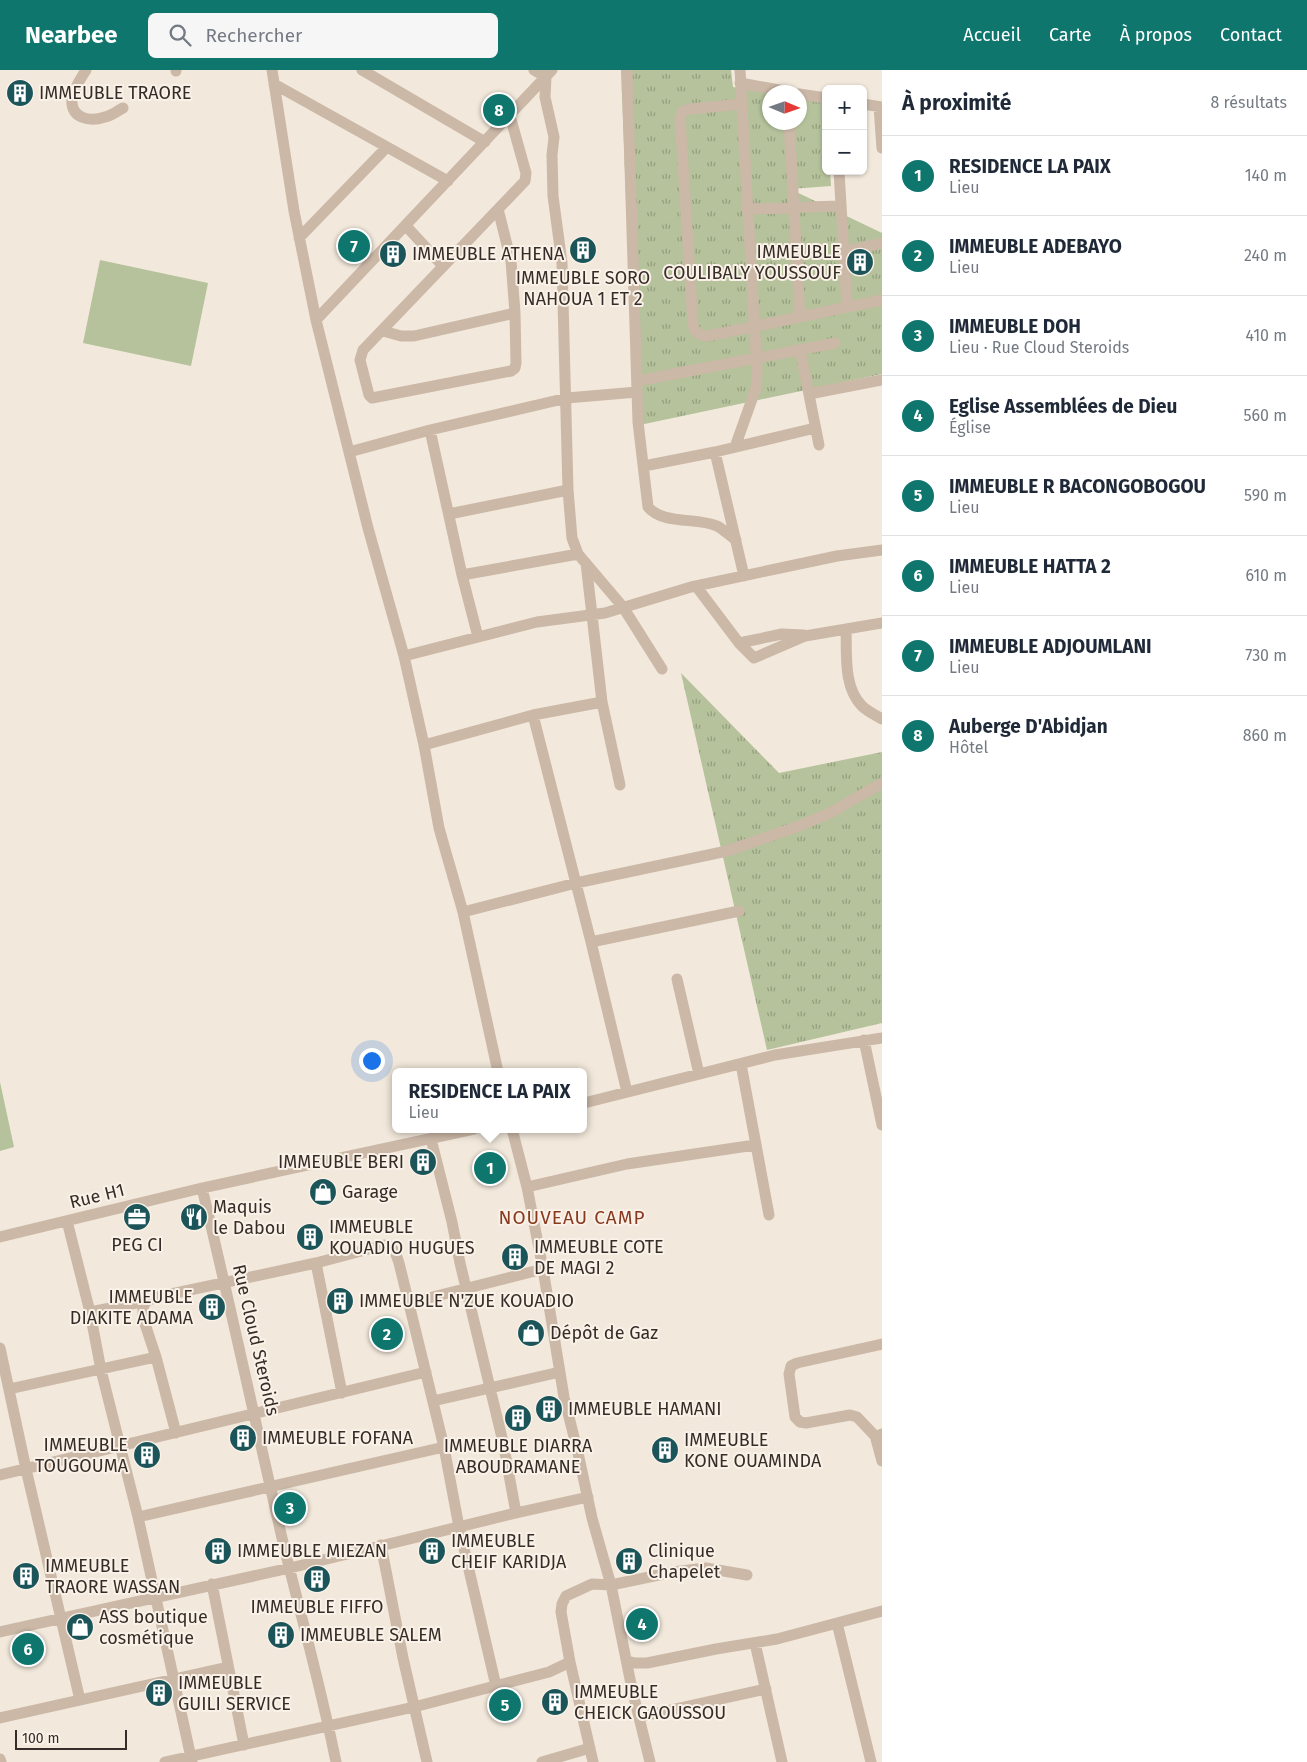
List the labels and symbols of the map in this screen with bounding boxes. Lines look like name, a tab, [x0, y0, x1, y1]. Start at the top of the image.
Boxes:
building icon: IMMEUBLE TRAORE	[5, 78, 35, 108]
place label: IMMEUBLE TRAORE	[39, 82, 191, 104]
north arrow	[762, 85, 807, 130]
pin: 8	[483, 91, 515, 129]
pin: 7	[338, 227, 370, 265]
building icon: IMMEUBLE SORO NAHOUA 1 ET 2	[568, 235, 598, 265]
building icon: IMMEUBLE ATHENA	[378, 239, 408, 269]
place label: IMMEUBLE COULIBALY YOUSSOUF	[663, 241, 841, 284]
place label: IMMEUBLE ATHENA	[412, 243, 565, 265]
building icon: IMMEUBLE COULIBALY YOUSSOUF	[845, 247, 875, 277]
place label: IMMEUBLE SORO NAHOUA 1 ET 2	[516, 267, 650, 310]
your location	[359, 1048, 385, 1074]
building icon: IMMEUBLE BERI	[408, 1147, 438, 1177]
pin: 1	[474, 1149, 506, 1187]
place label: IMMEUBLE BERI	[278, 1151, 404, 1173]
shop icon: Garage	[308, 1177, 338, 1207]
street label: Rue H1	[67, 1179, 127, 1213]
place label: Garage	[342, 1181, 398, 1203]
place label: Maquis le Dabou	[213, 1196, 286, 1239]
office icon: PEG CI	[122, 1202, 152, 1232]
restaurant icon: Maquis le Dabou	[179, 1202, 209, 1232]
district label: NOUVEAU CAMP	[498, 1206, 646, 1229]
place label: IMMEUBLE KOUADIO HUGUES	[329, 1216, 475, 1259]
building icon: IMMEUBLE KOUADIO HUGUES	[295, 1222, 325, 1252]
place label: PEG CI	[111, 1234, 163, 1256]
place label: IMMEUBLE COTE DE MAGI 2	[534, 1236, 664, 1279]
building icon: IMMEUBLE COTE DE MAGI 2	[500, 1242, 530, 1272]
street label: Rue Cloud Steroids	[228, 1262, 284, 1418]
place label: IMMEUBLE DIAKITE ADAMA	[70, 1286, 194, 1329]
building icon: IMMEUBLE N'ZUE KOUADIO	[325, 1286, 355, 1316]
place label: IMMEUBLE N'ZUE KOUADIO	[359, 1290, 574, 1312]
building icon: IMMEUBLE DIAKITE ADAMA	[197, 1292, 227, 1322]
pin: 2	[371, 1315, 403, 1353]
shop icon: Dépôt de Gaz	[516, 1318, 546, 1348]
place label: Dépôt de Gaz	[550, 1322, 658, 1344]
building icon: IMMEUBLE HAMANI	[534, 1394, 564, 1424]
place label: IMMEUBLE HAMANI	[568, 1398, 722, 1420]
building icon: IMMEUBLE DIARRA ABOUDRAMANE	[503, 1403, 533, 1433]
building icon: IMMEUBLE FOFANA	[228, 1423, 258, 1453]
place label: IMMEUBLE FOFANA	[262, 1427, 414, 1449]
place label: IMMEUBLE KONE OUAMINDA	[684, 1429, 822, 1472]
place label: IMMEUBLE TOUGOUMA	[35, 1434, 129, 1477]
place label: IMMEUBLE DIARRA ABOUDRAMANE	[444, 1435, 593, 1478]
building icon: IMMEUBLE KONE OUAMINDA	[650, 1435, 680, 1465]
building icon: IMMEUBLE TOUGOUMA	[132, 1440, 162, 1470]
pin: 3	[274, 1489, 306, 1527]
place label: IMMEUBLE CHEIF KARIDJA	[451, 1530, 567, 1573]
building icon: IMMEUBLE MIEZAN	[203, 1536, 233, 1566]
building icon: IMMEUBLE CHEIF KARIDJA	[417, 1536, 447, 1566]
place label: IMMEUBLE MIEZAN	[237, 1540, 387, 1562]
place label: Clinique Chapelet	[648, 1540, 721, 1583]
building icon: Clinique Chapelet	[614, 1546, 644, 1576]
place label: IMMEUBLE TRAORE WASSAN	[45, 1555, 180, 1598]
building icon: IMMEUBLE TRAORE WASSAN	[11, 1561, 41, 1591]
building icon: IMMEUBLE FIFFO	[302, 1564, 332, 1594]
place label: IMMEUBLE FIFFO	[250, 1596, 384, 1618]
pin: 4	[626, 1605, 658, 1643]
place label: ASS boutique cosmétique	[99, 1606, 208, 1649]
shop icon: ASS boutique cosmétique	[65, 1612, 95, 1642]
building icon: IMMEUBLE SALEM	[266, 1620, 296, 1650]
place label: IMMEUBLE SALEM	[300, 1624, 442, 1646]
pin: 6	[12, 1630, 44, 1668]
place label: IMMEUBLE GUILI SERVICE	[178, 1672, 291, 1715]
building icon: IMMEUBLE GUILI SERVICE	[144, 1678, 174, 1708]
place label: IMMEUBLE CHEICK GAOUSSOU	[574, 1681, 726, 1724]
pin: 5	[489, 1686, 521, 1724]
building icon: IMMEUBLE CHEICK GAOUSSOU	[540, 1687, 570, 1717]
scale bar	[15, 1727, 128, 1750]

